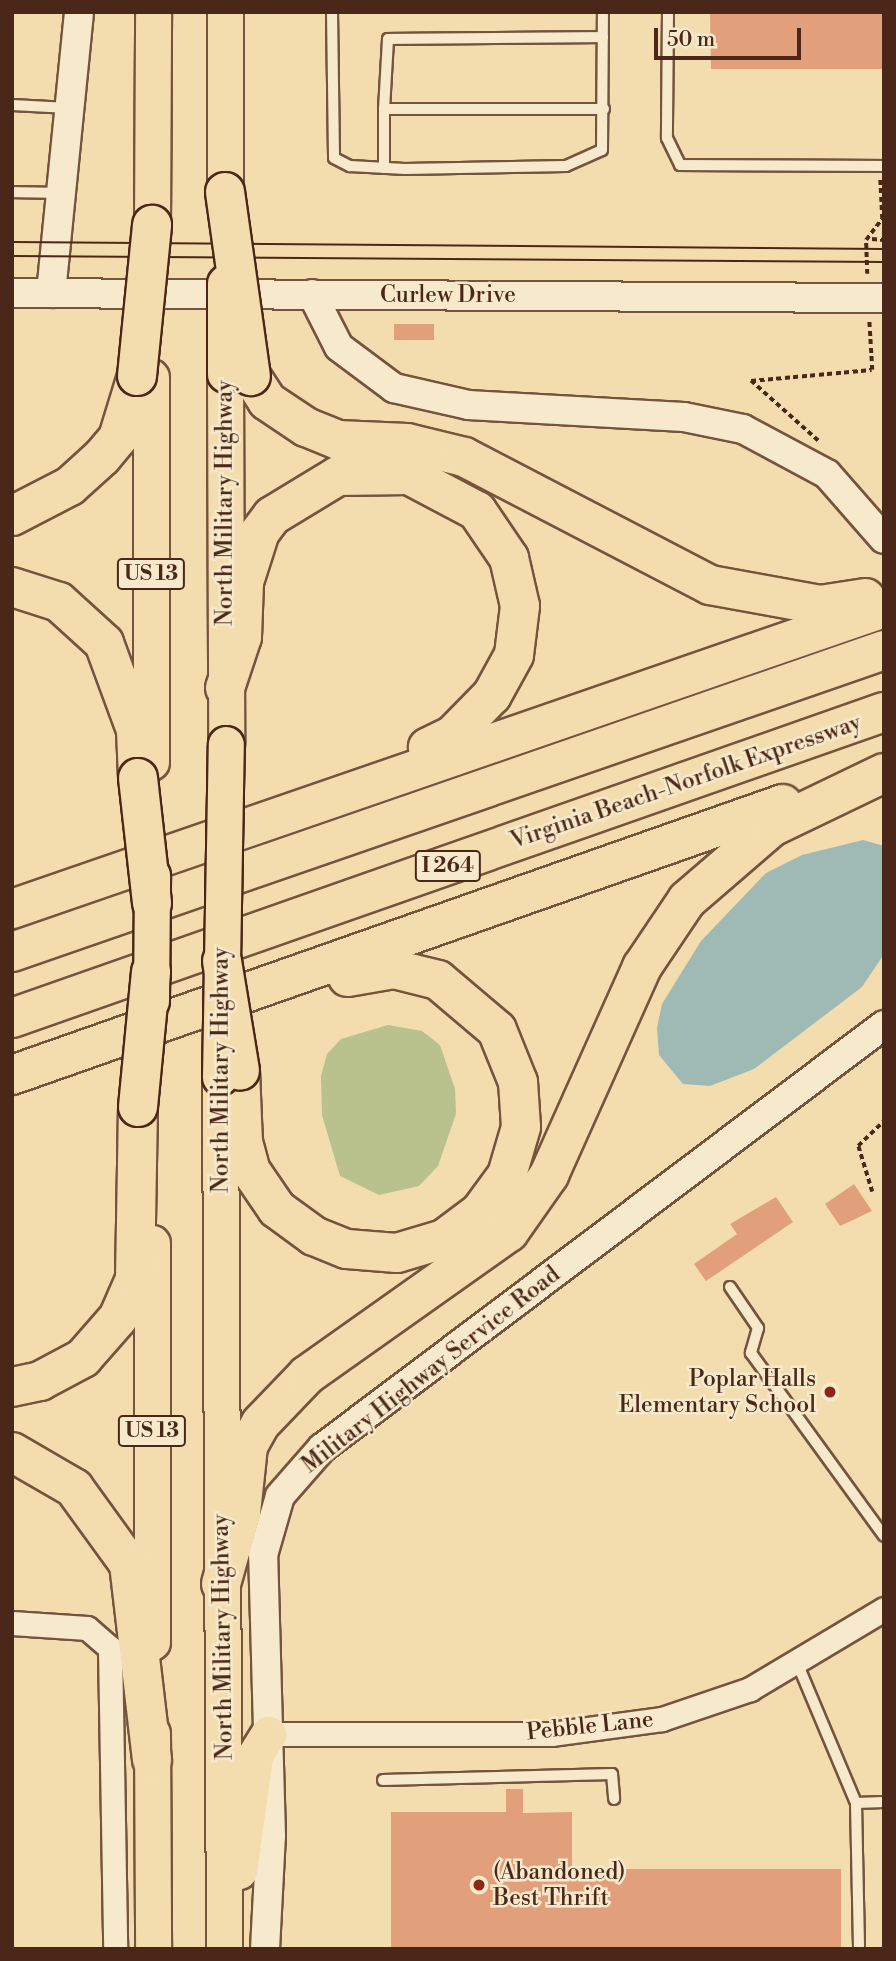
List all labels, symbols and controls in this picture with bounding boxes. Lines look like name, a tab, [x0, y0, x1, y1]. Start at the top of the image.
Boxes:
scale bar	[658, 14, 805, 58]
text: 50 m	[667, 27, 715, 53]
street label: Curlew Drive	[380, 281, 516, 309]
street label: North Military Highway	[211, 380, 239, 626]
road number: US 13	[116, 556, 186, 592]
street label: Virginia Beach-Norfolk Expressway	[507, 709, 865, 855]
road number: I 264	[415, 848, 481, 884]
street label: North Military Highway	[207, 947, 235, 1193]
street label: Military Highway Service Road	[297, 1261, 565, 1479]
place label: Poplar Halls Elementary School	[618, 1365, 816, 1419]
marker: Poplar Halls Elementary School	[822, 1384, 838, 1400]
road number: US 13	[117, 1414, 187, 1448]
street label: North Military Highway	[207, 1514, 239, 1760]
street label: Pebble Lane	[525, 1706, 655, 1746]
place label: (Abandoned) Best Thrift	[493, 1858, 625, 1912]
marker: (Abandoned) Best Thrift	[471, 1877, 487, 1893]

